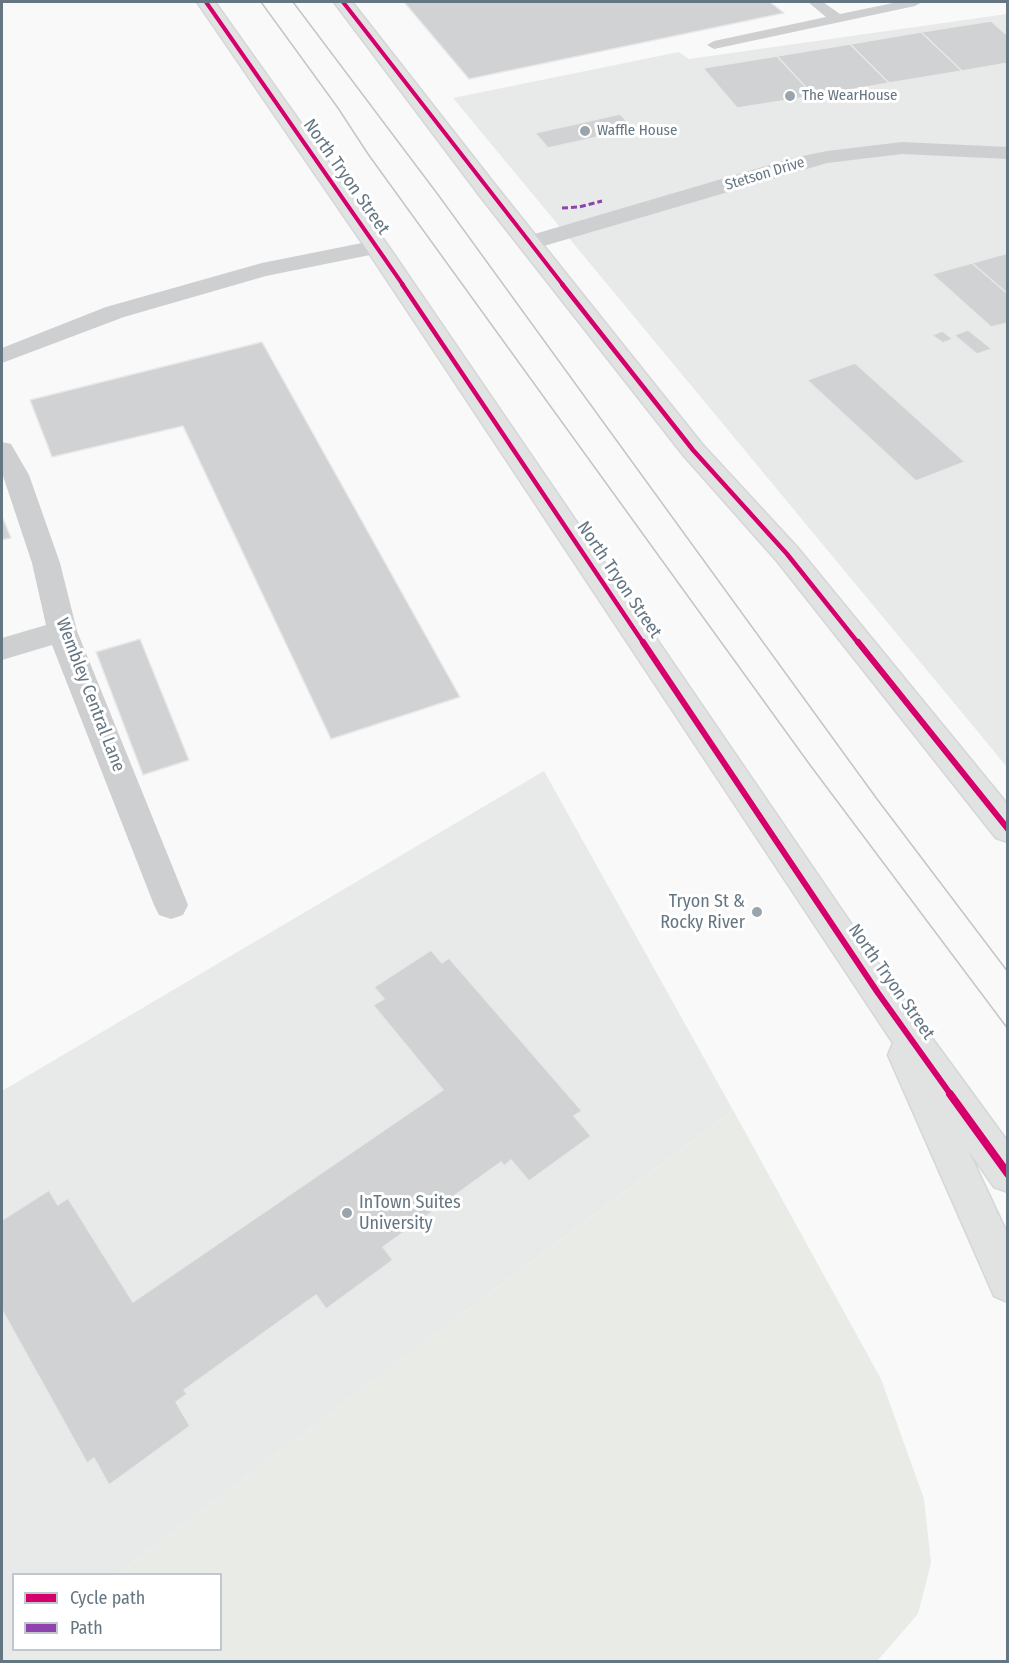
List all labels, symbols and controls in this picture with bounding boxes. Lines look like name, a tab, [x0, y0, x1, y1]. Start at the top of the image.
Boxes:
place label: The WearHouse	[802, 87, 897, 105]
marker: The WearHouse	[783, 89, 797, 103]
street label: North Tryon Street	[298, 115, 394, 239]
place label: Waffle House	[597, 122, 677, 140]
marker: Waffle House	[578, 124, 592, 138]
street label: Stetson Drive	[723, 153, 807, 195]
street label: North Tryon Street	[572, 518, 666, 642]
street label: Wembley Central Lane	[51, 615, 129, 775]
place label: Tryon St & Rocky River	[660, 891, 745, 934]
marker: Tryon St & Rocky River	[750, 905, 764, 919]
street label: North Tryon Street	[843, 920, 939, 1044]
place label: InTown Suites University	[359, 1192, 461, 1234]
marker: InTown Suites University	[340, 1206, 354, 1220]
legend	[12, 1573, 222, 1651]
text: Cycle path	[70, 1587, 145, 1609]
text: Path	[70, 1617, 103, 1639]

